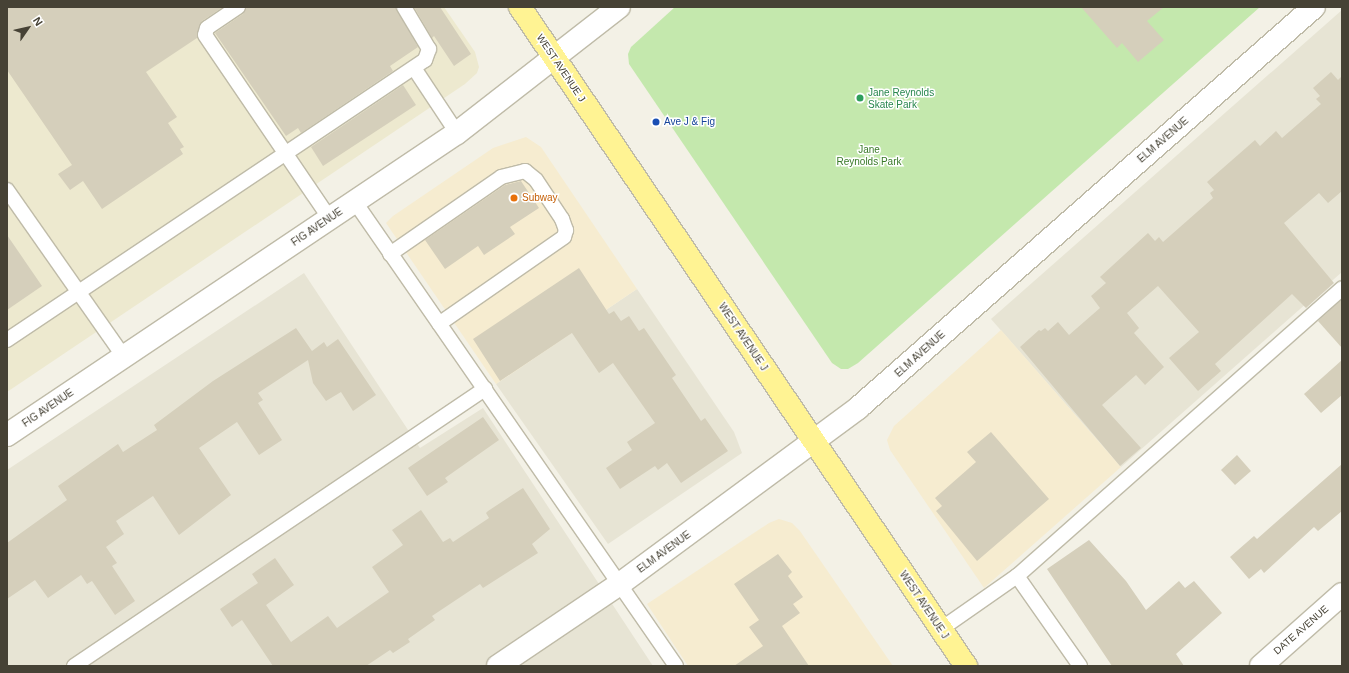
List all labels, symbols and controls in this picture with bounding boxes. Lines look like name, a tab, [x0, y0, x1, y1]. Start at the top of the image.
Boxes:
north arrow	[8, 8, 48, 48]
text: N	[31, 15, 45, 28]
street label: WEST AVENUE J	[534, 32, 588, 104]
place label: Jane Reynolds Skate Park	[868, 86, 934, 110]
marker: Jane Reynolds Skate Park	[855, 93, 865, 103]
street label: ELM AVENUE	[1135, 115, 1191, 165]
place label: Ave J & Fig	[664, 116, 715, 128]
marker: Ave J & Fig	[651, 117, 661, 127]
park label: Jane Reynolds Park	[836, 143, 902, 166]
place label: Subway	[522, 192, 558, 204]
marker: Subway	[509, 193, 519, 203]
street label: FIG AVENUE	[289, 205, 345, 249]
street label: WEST AVENUE J	[716, 301, 770, 373]
street label: ELM AVENUE	[892, 328, 948, 380]
street label: FIG AVENUE	[20, 386, 76, 430]
street label: ELM AVENUE	[635, 528, 693, 576]
street label: WEST AVENUE J	[897, 569, 951, 641]
street label: DATE AVENUE	[1271, 603, 1331, 657]

